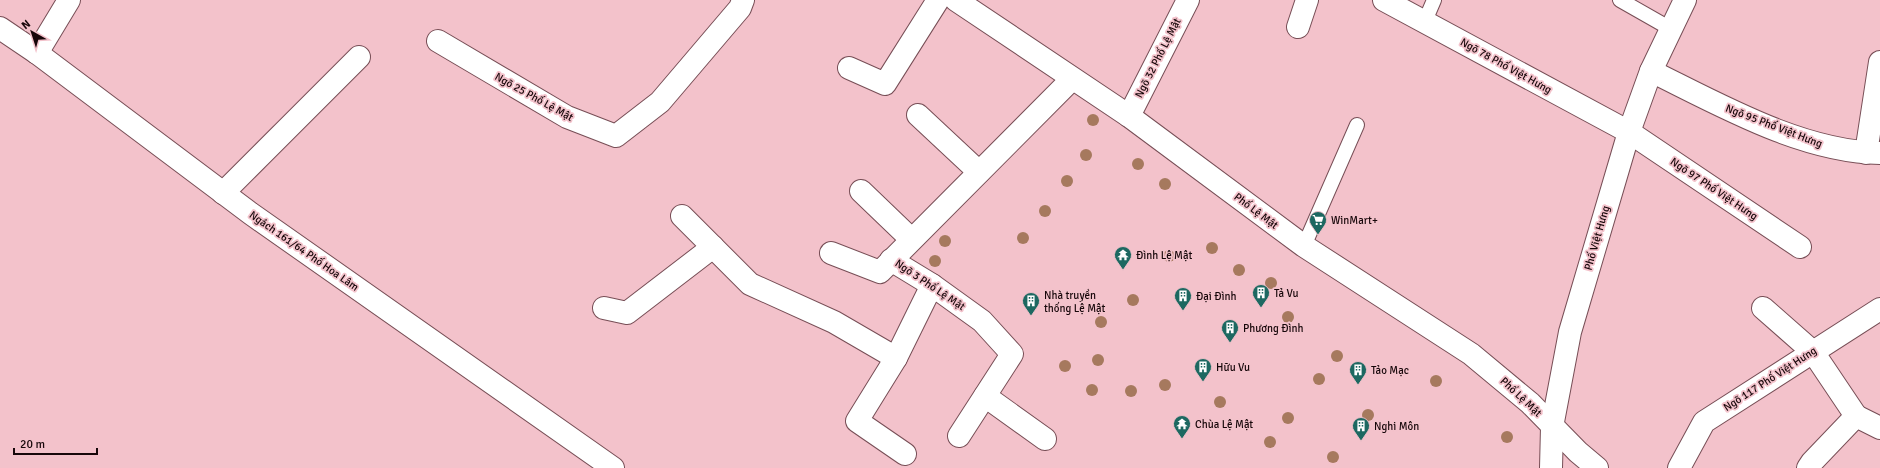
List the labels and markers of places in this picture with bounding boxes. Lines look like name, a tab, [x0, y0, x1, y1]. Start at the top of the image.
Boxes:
supermarket icon: WinMart+	[1308, 210, 1328, 235]
place label: WinMart+	[1331, 214, 1378, 227]
temple icon: Đình Lệ Mật	[1113, 245, 1133, 270]
place label: Đình Lệ Mật	[1136, 249, 1192, 262]
building icon: Tả Vu	[1251, 283, 1271, 308]
building icon: Đại Đình	[1173, 286, 1193, 311]
place label: Tả Vu	[1274, 287, 1299, 300]
place label: Nhà truyền thống Lệ Mật	[1044, 288, 1106, 315]
place label: Đại Đình	[1196, 290, 1236, 303]
building icon: Nhà truyền thống Lệ Mật	[1021, 291, 1041, 316]
building icon: Phương Đình	[1220, 318, 1240, 343]
place label: Phương Đình	[1243, 322, 1304, 335]
building icon: Hữu Vu	[1193, 357, 1213, 382]
building icon: Tảo Mạc	[1348, 360, 1368, 385]
place label: Hữu Vu	[1216, 361, 1250, 374]
place label: Tảo Mạc	[1371, 364, 1409, 377]
temple icon: Chùa Lệ Mật	[1172, 414, 1192, 439]
building icon: Nghi Môn	[1351, 416, 1371, 441]
place label: Chùa Lệ Mật	[1195, 418, 1253, 431]
place label: Nghi Môn	[1374, 420, 1419, 433]

